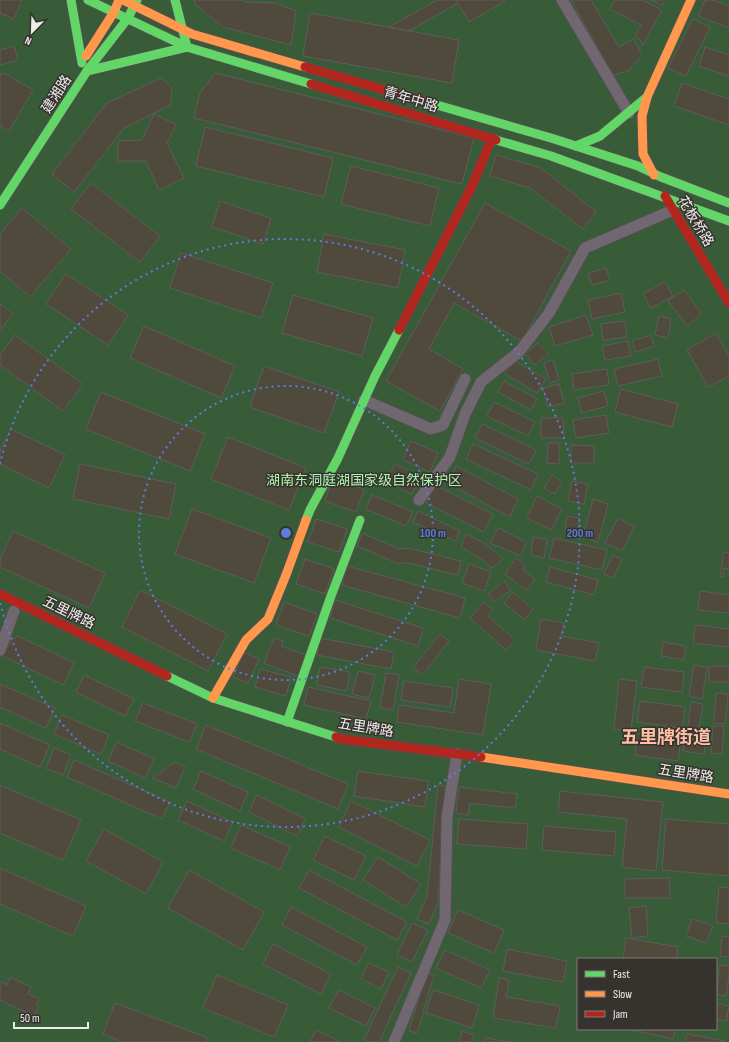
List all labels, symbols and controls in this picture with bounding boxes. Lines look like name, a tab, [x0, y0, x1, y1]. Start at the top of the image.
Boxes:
north arrow	[12, 12, 52, 52]
text: N	[23, 34, 34, 48]
street label: 建湘路	[38, 72, 75, 117]
street label: 青年中路	[382, 83, 440, 116]
street label: 花板桥路	[674, 193, 717, 250]
park label: 湖南东洞庭湖国家级自然保护区	[266, 472, 462, 489]
centre of rings	[279, 526, 293, 540]
text: 100 m	[420, 526, 446, 541]
text: 200 m	[567, 526, 593, 541]
street label: 五里牌路	[40, 593, 98, 632]
street label: 五里牌路	[337, 715, 395, 740]
district label: 五里牌街道	[621, 727, 711, 748]
street label: 五里牌路	[657, 761, 715, 786]
legend	[577, 958, 717, 1030]
text: Fast	[613, 967, 630, 982]
text: Slow	[613, 987, 632, 1002]
scale bar	[14, 1004, 88, 1030]
text: Jam	[612, 1007, 628, 1022]
text: 50 m	[20, 1011, 40, 1026]

